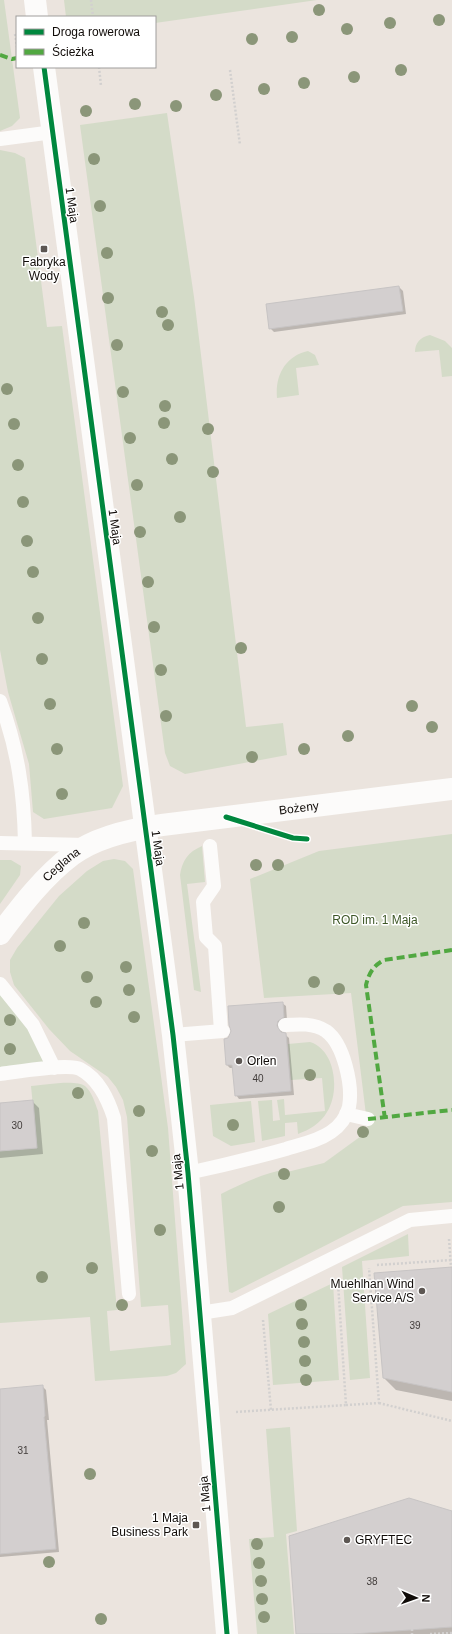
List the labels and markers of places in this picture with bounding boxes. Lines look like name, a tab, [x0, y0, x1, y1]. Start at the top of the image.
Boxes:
marker: Fabryka Wody	[39, 244, 49, 254]
place label: Fabryka Wody	[22, 255, 66, 283]
place label: Orlen	[247, 1054, 276, 1068]
marker: Orlen	[234, 1056, 244, 1066]
place label: Muehlhan Wind Service A/S	[331, 1277, 414, 1305]
marker: Muehlhan Wind Service A/S	[417, 1286, 427, 1296]
place label: 1 Maja Business Park	[111, 1511, 189, 1539]
marker: 1 Maja Business Park	[191, 1520, 201, 1530]
place label: GRYFTEC	[355, 1533, 412, 1547]
marker: GRYFTEC	[342, 1535, 352, 1545]

